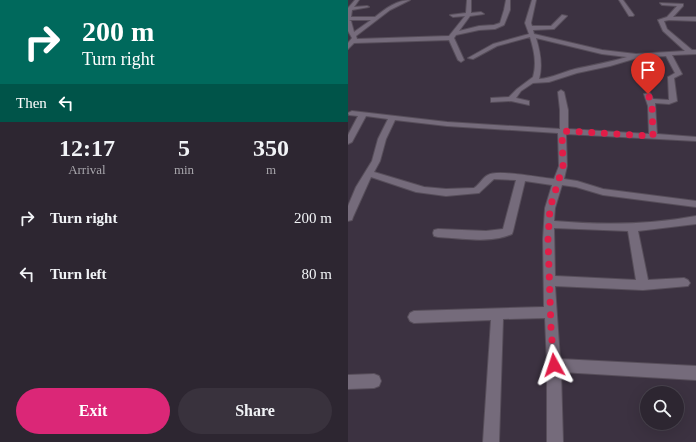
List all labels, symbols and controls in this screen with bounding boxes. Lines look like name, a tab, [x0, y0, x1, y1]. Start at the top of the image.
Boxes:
icon: right	[16, 16, 68, 68]
text: 200 m	[82, 16, 154, 47]
text: Turn right	[82, 49, 155, 69]
pin	[631, 53, 665, 94]
icon: arrive	[637, 59, 659, 81]
icon: left	[55, 92, 77, 114]
text: Then	[16, 95, 47, 111]
text: 12:17	[59, 135, 115, 161]
text: 5	[178, 135, 190, 161]
text: 350	[253, 135, 289, 161]
text: Arrival	[68, 162, 106, 177]
text: min	[174, 162, 194, 177]
text: m	[266, 162, 276, 177]
icon: right	[16, 207, 38, 229]
text: Turn right	[50, 210, 117, 226]
text: 200 m	[294, 210, 332, 226]
icon: left	[16, 263, 38, 285]
text: Turn left	[50, 266, 107, 282]
text: 80 m	[302, 266, 332, 282]
position arrow	[533, 344, 575, 386]
map controls	[640, 386, 684, 430]
button: search	[640, 386, 684, 430]
button: Exit	[16, 388, 170, 434]
button: Share	[178, 388, 332, 434]

